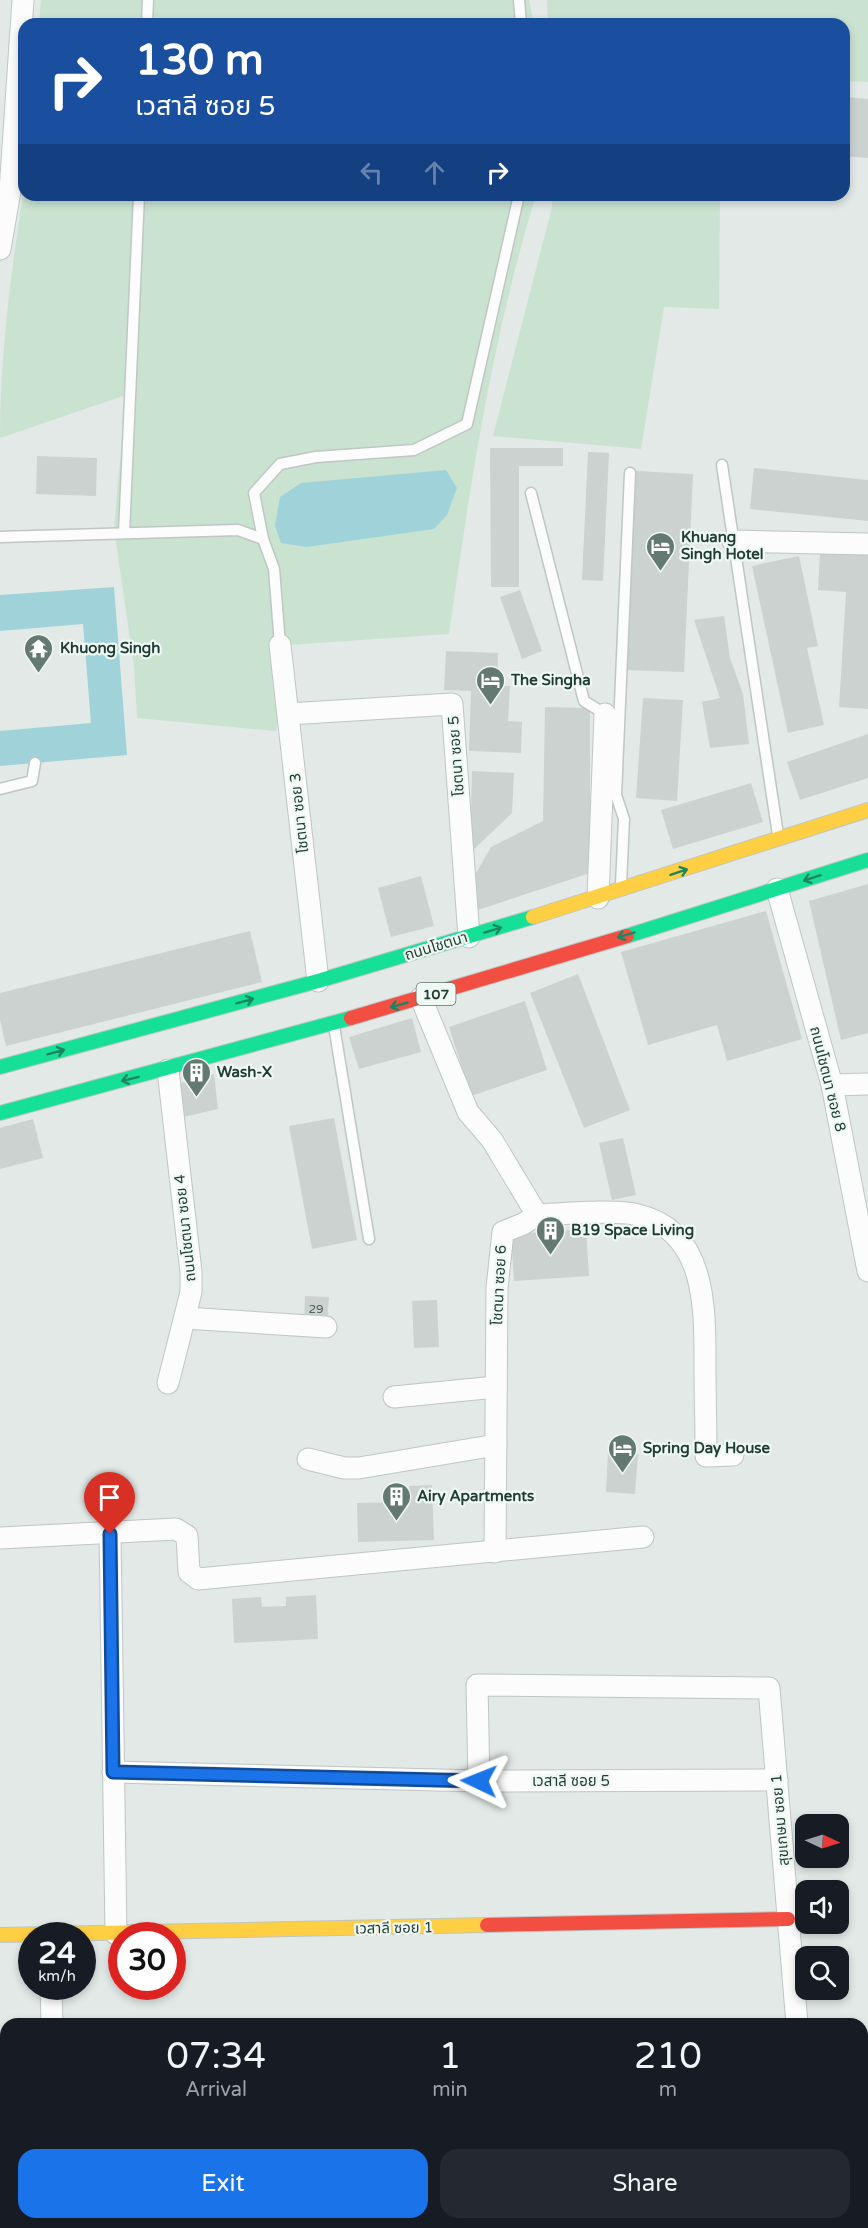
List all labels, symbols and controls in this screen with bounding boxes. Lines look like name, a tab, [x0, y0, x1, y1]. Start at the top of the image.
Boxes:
text: 130 m	[135, 35, 264, 86]
icon: right	[36, 42, 114, 120]
text: เวสาลี ซอย 5	[135, 90, 275, 123]
icon: left	[355, 156, 388, 189]
icon: ahead	[418, 156, 451, 189]
icon: right	[481, 156, 514, 189]
place label: Khuang Singh Hotel	[681, 528, 764, 564]
hotel icon: Khuang Singh Hotel	[644, 530, 676, 572]
temple icon: Khuong Singh	[23, 632, 55, 674]
place label: Khuong Singh	[60, 639, 160, 658]
hotel icon: The Singha	[474, 664, 506, 706]
place label: The Singha	[510, 671, 591, 690]
street label: โชตนา ซอย 5	[444, 715, 468, 797]
street label: โชตนา ซอย 3	[286, 772, 312, 854]
one-way arrow	[669, 866, 688, 877]
one-way arrow	[803, 873, 822, 884]
one-way arrow	[483, 924, 502, 935]
street label: ถนนโชตนา	[402, 928, 470, 964]
one-way arrow	[617, 930, 636, 941]
road number: 107	[416, 983, 456, 1005]
one-way arrow	[235, 995, 254, 1006]
one-way arrow	[390, 1000, 409, 1011]
street label: ถนนโชตนา ซอย 8	[806, 1024, 850, 1134]
one-way arrow	[47, 1045, 66, 1057]
building icon: Wash-X	[180, 1056, 212, 1098]
place label: Wash-X	[217, 1063, 272, 1081]
one-way arrow	[121, 1074, 140, 1086]
street label: ถนนโชตนา ซอย 4	[170, 1173, 200, 1283]
building icon: B19 Space Living	[534, 1214, 566, 1256]
place label: B19 Space Living	[571, 1221, 694, 1240]
street label: โชตนา ซอย 6	[488, 1244, 510, 1326]
house number: 29	[308, 1302, 324, 1316]
hotel icon: Spring Day House	[606, 1432, 638, 1474]
place label: Spring Day House	[643, 1439, 771, 1458]
pin	[84, 1472, 135, 1534]
building icon: Airy Apartments	[380, 1480, 412, 1522]
icon: arrive	[93, 1481, 126, 1514]
place label: Airy Apartments	[417, 1487, 534, 1506]
position arrow	[447, 1749, 511, 1813]
street label: เวสาลี ซอย 5	[532, 1772, 610, 1790]
street label: สุขเกษม ซอย 1	[767, 1773, 793, 1867]
north arrow	[795, 1814, 849, 1868]
map controls	[795, 1814, 849, 2000]
button: sound	[795, 1880, 849, 1934]
street label: เวสาลี ซอย 1	[355, 1918, 433, 1938]
speed limit sign: 30	[108, 1922, 186, 2000]
text: 24	[38, 1935, 76, 1972]
button: search	[795, 1946, 849, 2000]
text: km/h	[38, 1967, 76, 1985]
text: 07:34	[166, 2035, 266, 2078]
text: 1	[439, 2035, 461, 2078]
text: 210	[634, 2035, 702, 2078]
text: Arrival	[185, 2078, 247, 2102]
text: min	[432, 2078, 468, 2102]
text: m	[659, 2078, 677, 2102]
button: Exit	[18, 2149, 428, 2218]
button: Share	[440, 2149, 850, 2218]

